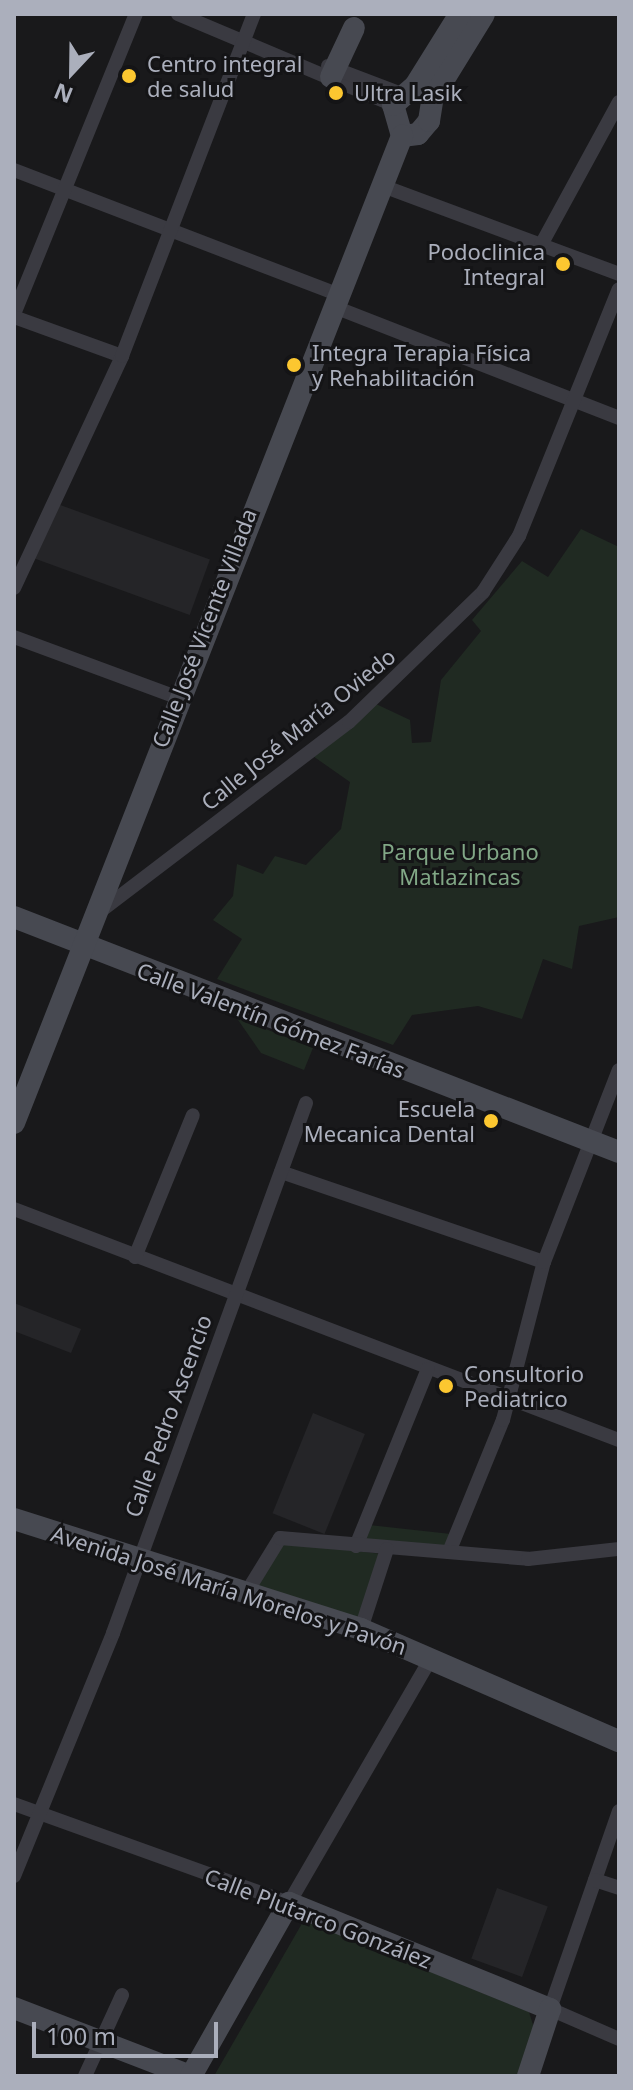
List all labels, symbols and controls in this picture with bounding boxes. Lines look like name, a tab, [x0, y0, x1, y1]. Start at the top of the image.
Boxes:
north arrow	[32, 32, 112, 112]
place label: Centro integral de salud	[147, 50, 302, 102]
marker: Centro integral de salud	[118, 65, 140, 87]
text: N	[49, 77, 77, 112]
place label: Ultra Lasik	[354, 80, 462, 106]
marker: Ultra Lasik	[325, 82, 347, 104]
place label: Podoclinica Integral	[427, 238, 545, 290]
marker: Podoclinica Integral	[552, 253, 574, 275]
place label: Integra Terapia Física y Rehabilitación	[312, 339, 531, 390]
marker: Integra Terapia Física y Rehabilitación	[283, 354, 305, 376]
street label: Calle José Vicente Villada	[146, 505, 262, 751]
street label: Calle José María Oviedo	[196, 643, 400, 815]
park label: Parque Urbano Matlazincas	[381, 838, 539, 890]
street label: Calle Valentín Gómez Farías	[133, 957, 409, 1083]
place label: Escuela Mecanica Dental	[304, 1095, 475, 1146]
marker: Escuela Mecanica Dental	[482, 1112, 500, 1130]
street label: Calle Pedro Ascencio	[119, 1311, 217, 1521]
place label: Consultorio Pediatrico	[464, 1360, 584, 1412]
marker: Consultorio Pediatrico	[435, 1375, 457, 1397]
street label: Avenida José María Morelos y Pavón	[48, 1520, 410, 1660]
street label: Calle Plutarco González	[201, 1863, 435, 1973]
scale bar	[36, 2006, 222, 2056]
text: 100 m	[46, 2019, 116, 2052]

